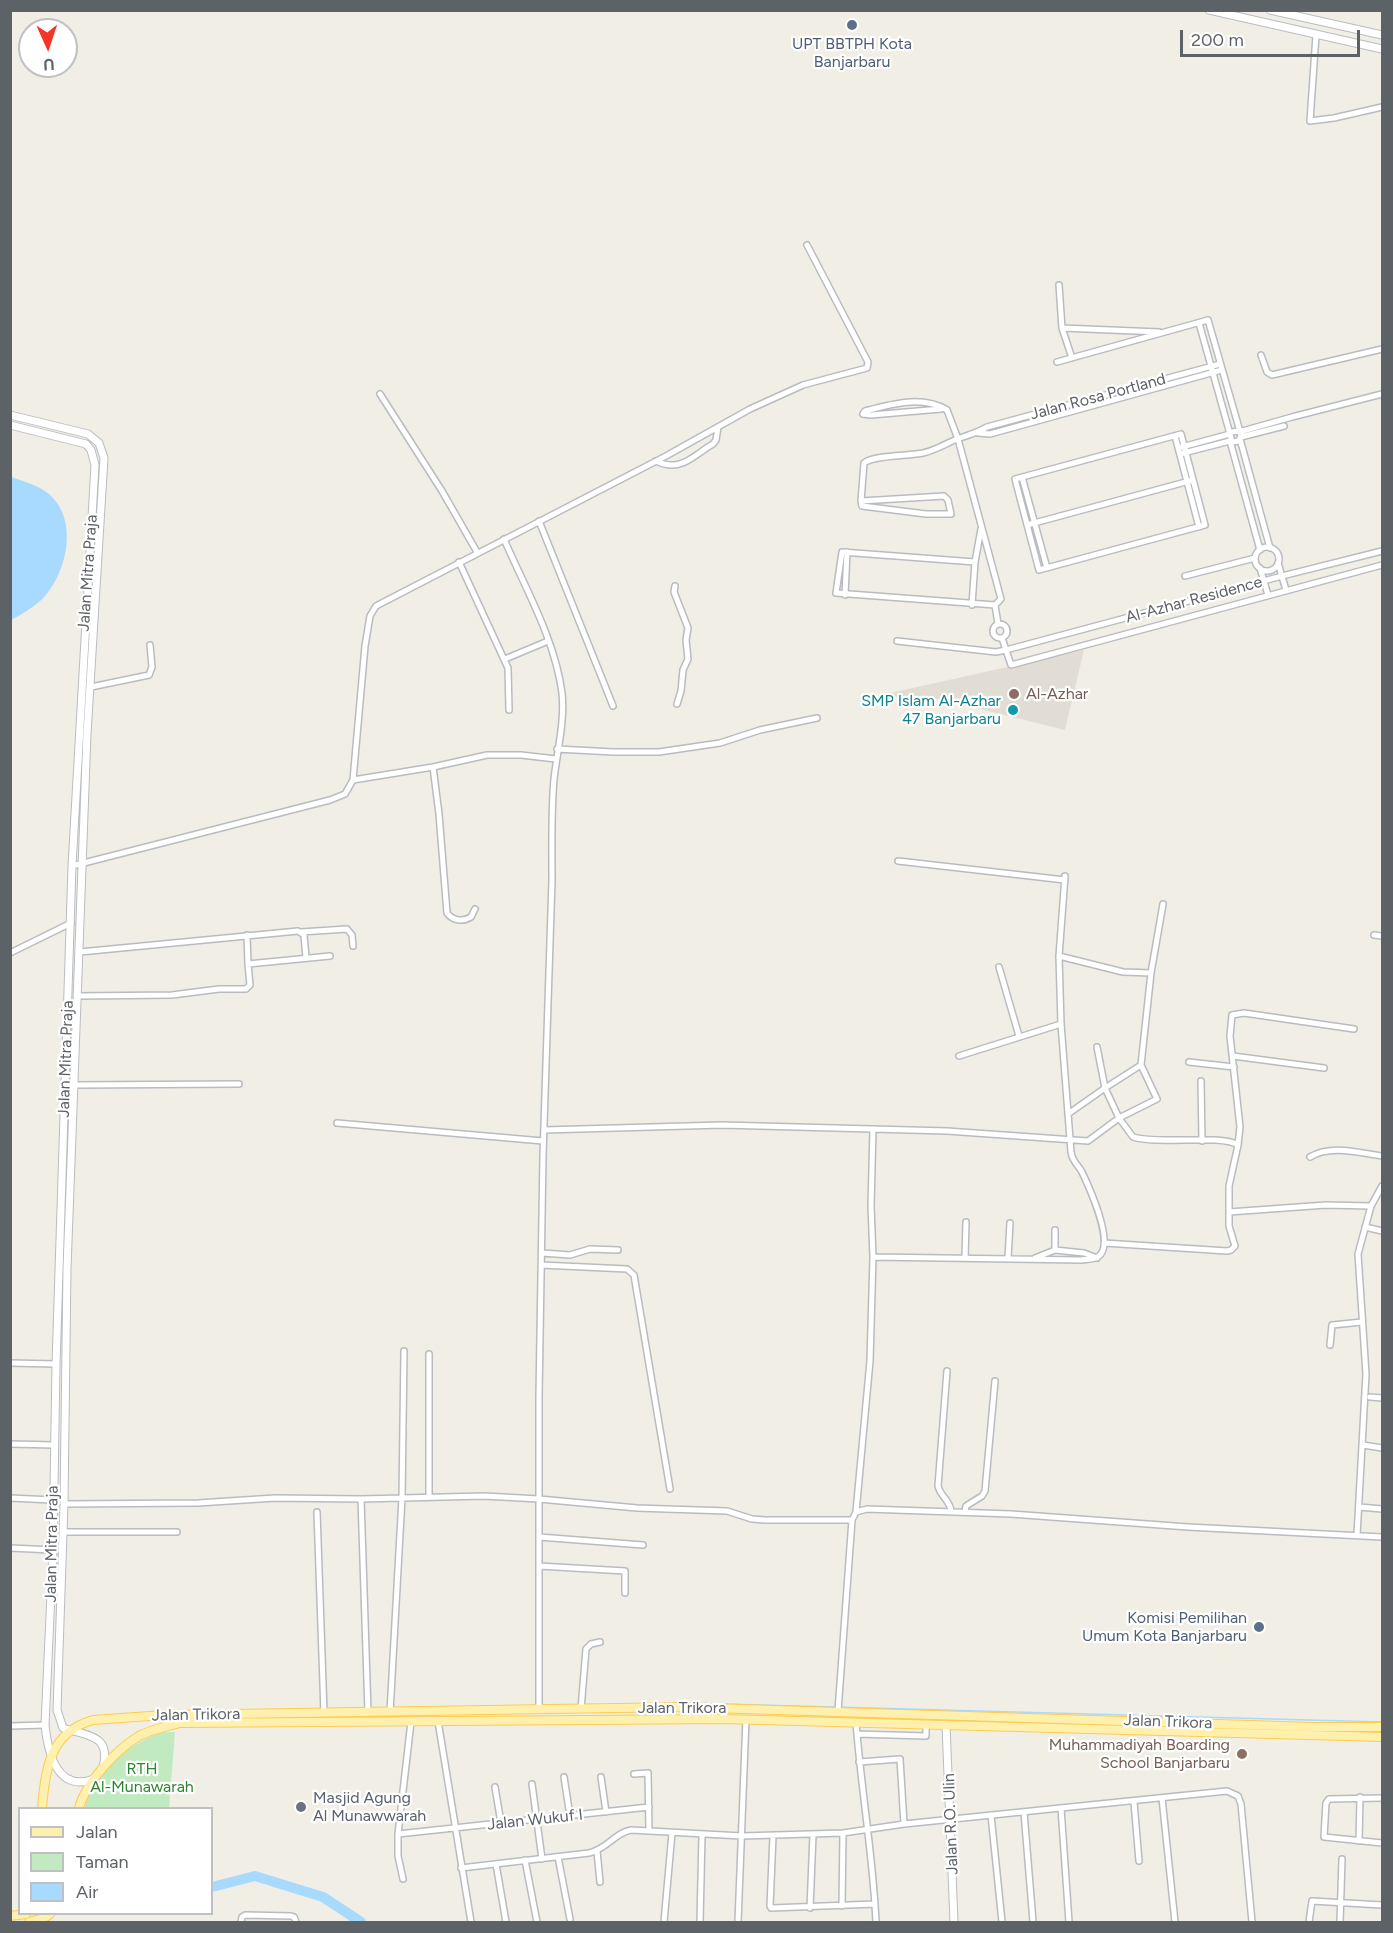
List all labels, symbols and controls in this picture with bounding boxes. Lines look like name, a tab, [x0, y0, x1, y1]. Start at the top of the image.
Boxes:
north arrow	[18, 18, 78, 78]
marker: UPT BBTPH Kota Banjarbaru	[845, 18, 859, 32]
scale bar	[1183, 18, 1363, 56]
text: 200 m	[1191, 29, 1244, 51]
place label: UPT BBTPH Kota Banjarbaru	[792, 34, 912, 72]
text: U	[43, 55, 55, 74]
street label: Jalan Rosa Portland	[1028, 370, 1168, 424]
street label: Jalan Mitra Praja	[74, 514, 102, 632]
street label: Al-Azhar Residence	[1124, 573, 1264, 627]
place label: Al-Azhar	[1026, 684, 1088, 704]
marker: Al-Azhar	[1007, 687, 1021, 701]
place label: SMP Islam Al-Azhar 47 Banjarbaru	[861, 691, 1001, 729]
marker: SMP Islam Al-Azhar 47 Banjarbaru	[1006, 703, 1020, 717]
street label: Jalan Mitra Praja	[54, 1000, 78, 1118]
street label: Jalan Mitra Praja	[41, 1485, 63, 1603]
place label: Komisi Pemilihan Umum Kota Banjarbaru	[1082, 1608, 1247, 1646]
marker: Komisi Pemilihan Umum Kota Banjarbaru	[1252, 1620, 1266, 1634]
street label: Jalan Trikora	[638, 1698, 726, 1718]
street label: Jalan Trikora	[152, 1705, 240, 1725]
street label: Jalan Trikora	[1123, 1711, 1213, 1733]
place label: Muhammadiyah Boarding School Banjarbaru	[1049, 1735, 1230, 1773]
marker: Muhammadiyah Boarding School Banjarbaru	[1235, 1747, 1249, 1761]
park label: RTH Al-Munawarah	[90, 1759, 194, 1797]
street label: Jalan R.O. Ulin	[940, 1773, 962, 1875]
place label: Masjid Agung Al Munawwarah	[313, 1788, 426, 1826]
marker: Masjid Agung Al Munawwarah	[294, 1800, 308, 1814]
street label: Jalan Wukuf I	[486, 1805, 584, 1835]
legend	[18, 1807, 213, 1915]
text: Jalan	[76, 1821, 118, 1843]
text: Taman	[76, 1851, 129, 1873]
text: Air	[76, 1881, 98, 1903]

